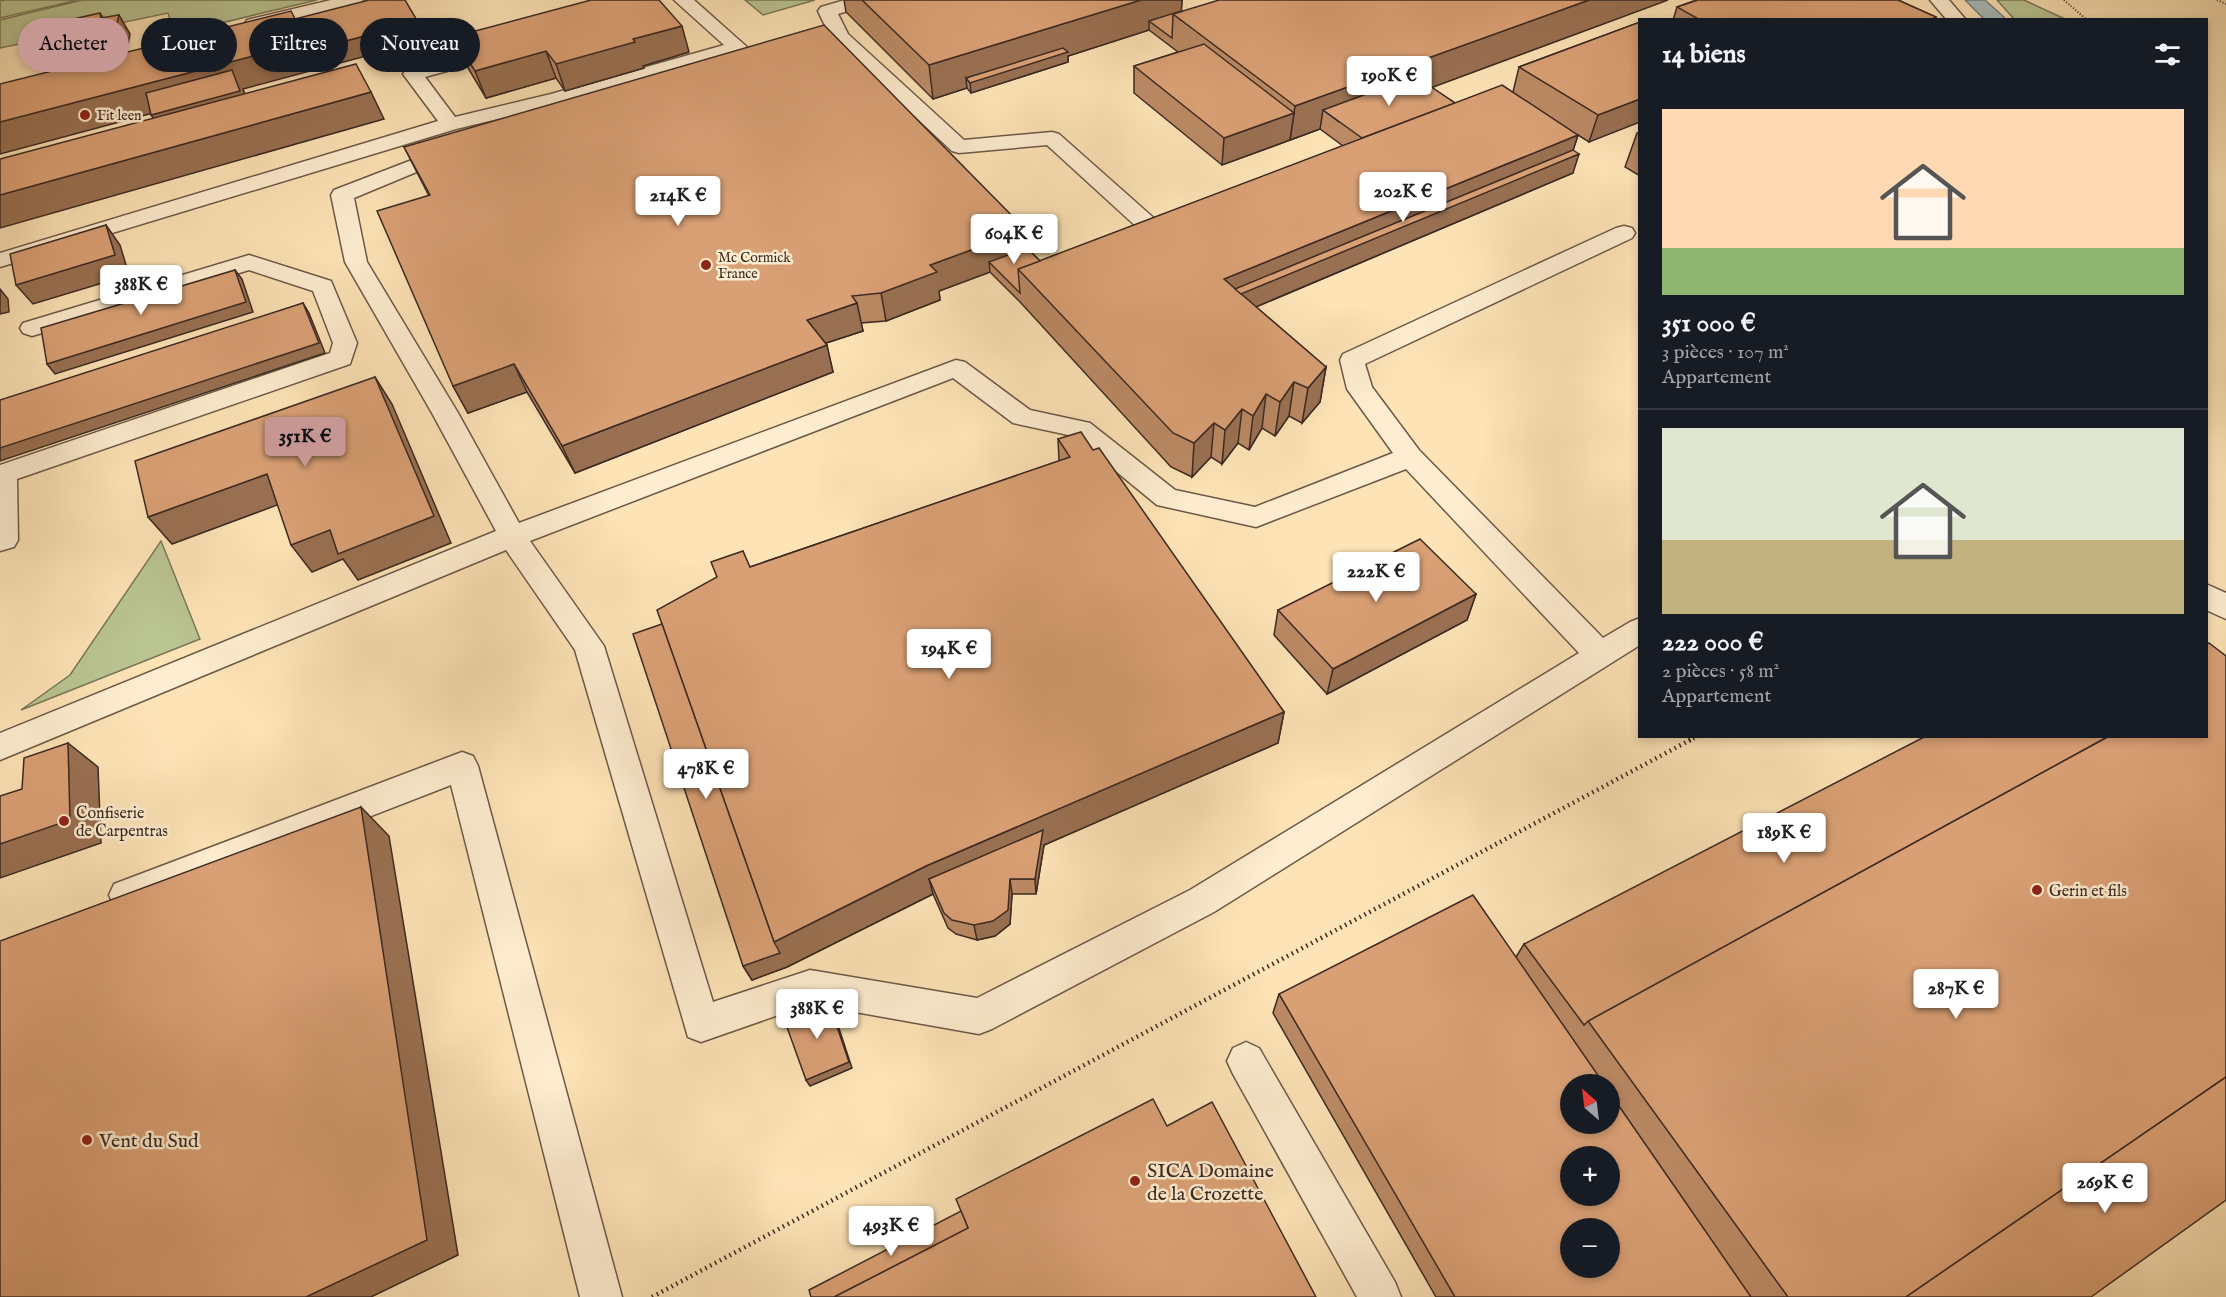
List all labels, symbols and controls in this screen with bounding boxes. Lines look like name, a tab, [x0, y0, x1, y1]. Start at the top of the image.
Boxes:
chip: Acheter	[18, 18, 129, 72]
chip: Louer	[141, 18, 237, 72]
chip: Filtres	[249, 18, 348, 72]
chip: Nouveau	[360, 18, 480, 72]
text: 14 biens	[1662, 38, 1746, 71]
icon: filters	[2151, 38, 2184, 71]
pin: 190K €	[1340, 56, 1438, 107]
text: 190K €	[1361, 63, 1417, 88]
place label: Fit leen	[97, 107, 142, 125]
marker: Fit leen	[78, 108, 92, 122]
icon: home	[1869, 148, 1977, 256]
pin: 202K €	[1354, 172, 1452, 223]
pin: 214K €	[629, 176, 727, 227]
text: 202K €	[1373, 179, 1433, 204]
text: 214K €	[649, 183, 707, 208]
pin: 604K €	[965, 214, 1063, 265]
text: 604K €	[985, 221, 1043, 246]
place label: Mc Cormick France	[718, 249, 791, 283]
marker: Mc Cormick France	[699, 258, 713, 272]
pin: 388K €	[92, 265, 190, 316]
text: 388K €	[114, 272, 168, 297]
text: 351 000 €	[1662, 307, 1756, 340]
text: 3 pièces · 107 m²	[1662, 340, 1789, 365]
text: Appartement	[1662, 365, 1771, 390]
pin: 351K €	[256, 417, 354, 468]
text: 351K €	[279, 424, 331, 449]
icon: home	[1869, 467, 1977, 575]
pin: 222K €	[1327, 552, 1425, 603]
text: 222K €	[1347, 559, 1405, 584]
text: 222 000 €	[1662, 626, 1764, 659]
pin: 194K €	[900, 629, 998, 680]
text: 194K €	[921, 636, 977, 661]
text: 2 pièces · 58 m²	[1662, 659, 1779, 684]
text: Appartement	[1662, 684, 1771, 709]
pin: 478K €	[657, 749, 755, 800]
text: 478K €	[678, 756, 734, 781]
place label: Confiserie de Carpentras	[76, 804, 168, 842]
pin: 189K €	[1735, 813, 1833, 864]
marker: Confiserie de Carpentras	[57, 814, 71, 828]
text: 189K €	[1757, 820, 1811, 845]
place label: Gerin et fils	[2049, 882, 2127, 902]
marker: Gerin et fils	[2030, 883, 2044, 897]
pin: 287K €	[1907, 969, 2005, 1020]
text: 287K €	[1927, 976, 1985, 1001]
pin: 388K €	[768, 989, 866, 1040]
text: 388K €	[790, 996, 844, 1021]
north arrow	[1560, 1074, 1620, 1134]
map controls	[1560, 1074, 1620, 1278]
place label: Vent du Sud	[98, 1129, 199, 1154]
marker: Vent du Sud	[80, 1133, 94, 1147]
button: +	[1560, 1146, 1620, 1206]
place label: SICA Domaine de la Crozette	[1147, 1159, 1274, 1207]
pin: 269K €	[2056, 1163, 2154, 1214]
text: 269K €	[2076, 1170, 2134, 1195]
marker: SICA Domaine de la Crozette	[1128, 1174, 1142, 1188]
pin: 493K €	[842, 1206, 940, 1257]
text: 493K €	[863, 1213, 919, 1238]
button: −	[1560, 1218, 1620, 1278]

